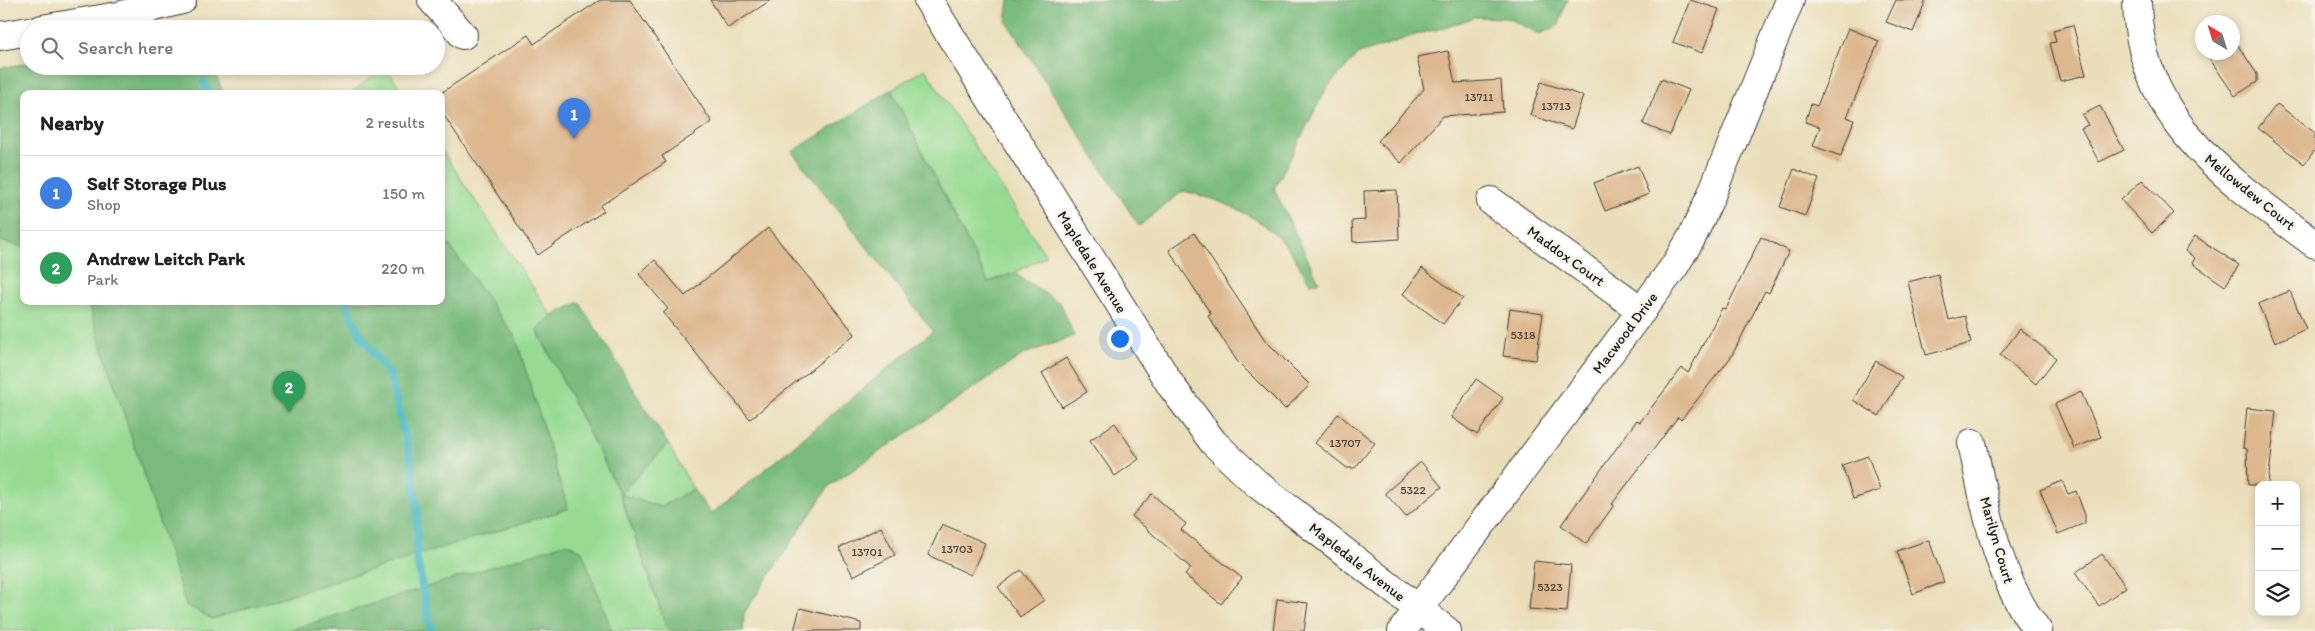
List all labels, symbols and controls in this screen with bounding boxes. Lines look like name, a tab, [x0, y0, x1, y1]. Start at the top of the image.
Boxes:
north arrow	[2195, 15, 2240, 60]
search box	[20, 20, 445, 75]
icon: search	[38, 34, 66, 62]
text: Search here	[78, 36, 173, 59]
house number: 13711	[1464, 90, 1494, 104]
pin: 1	[558, 98, 590, 139]
house number: 13713	[1541, 99, 1572, 113]
text: Nearby	[40, 110, 104, 135]
text: 2 results	[365, 113, 425, 132]
street label: Mellowdew Court	[2201, 150, 2299, 234]
text: Self Storage Plus	[87, 172, 226, 195]
text: 1	[52, 184, 60, 203]
text: 150 m	[382, 184, 425, 203]
text: Shop	[87, 195, 121, 214]
street label: Mapledale Avenue	[1053, 207, 1131, 317]
street label: Maddox Court	[1524, 222, 1609, 290]
text: Andrew Leitch Park	[87, 247, 245, 270]
text: 2	[52, 259, 60, 278]
text: 220 m	[381, 259, 425, 278]
text: Park	[87, 270, 118, 289]
street label: Macwood Drive	[1588, 289, 1662, 377]
your location	[1107, 326, 1133, 352]
house number: 5318	[1511, 328, 1536, 342]
pin: 2	[273, 371, 305, 412]
house number: 13707	[1329, 436, 1361, 450]
map controls	[2255, 481, 2300, 616]
button: +	[2255, 481, 2300, 526]
house number: 5322	[1400, 483, 1426, 497]
street label: Marilyn Court	[1976, 495, 2018, 586]
street label: Mapledale Avenue	[1305, 519, 1409, 605]
button: −	[2255, 526, 2300, 571]
house number: 13703	[941, 542, 973, 556]
house number: 13701	[851, 545, 883, 559]
button: layers	[2255, 571, 2300, 616]
house number: 5323	[1537, 580, 1563, 594]

